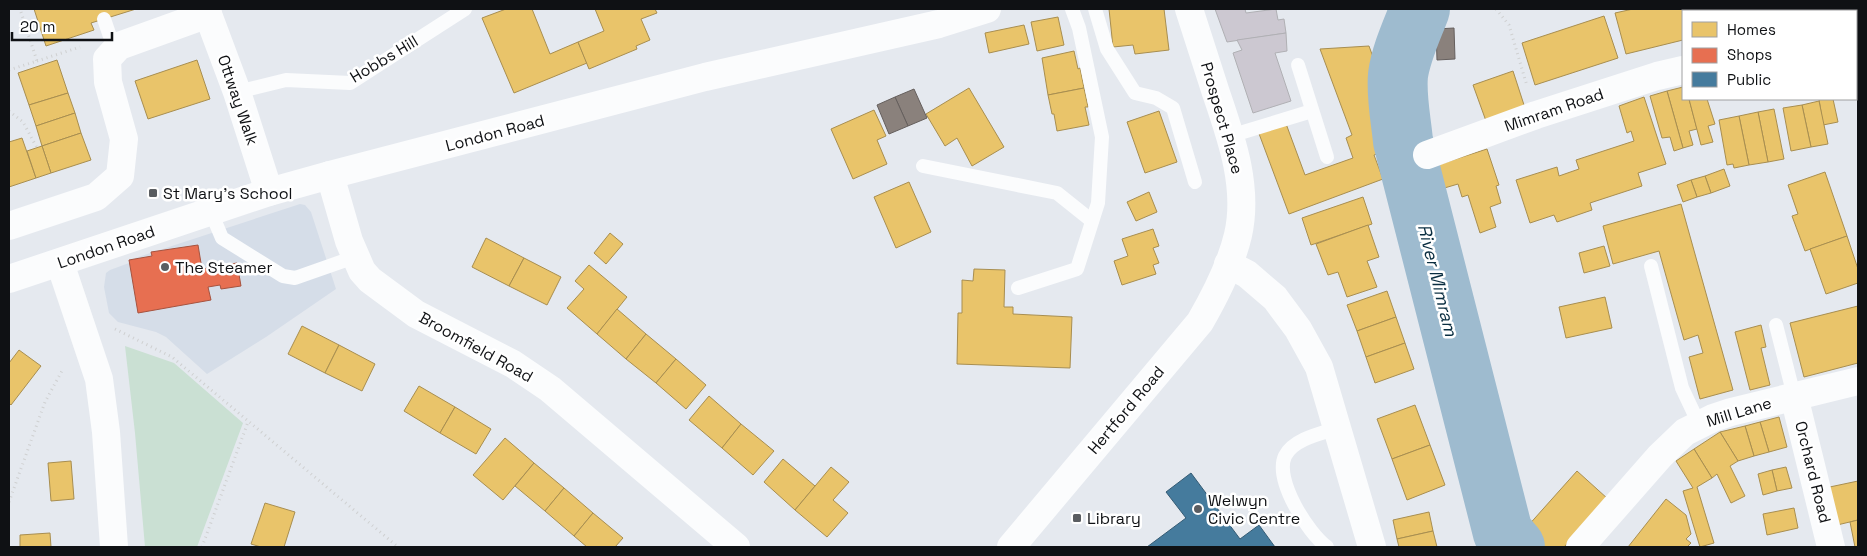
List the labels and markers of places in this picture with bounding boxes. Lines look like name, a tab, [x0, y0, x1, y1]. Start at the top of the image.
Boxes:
place label: St Mary's School	[163, 183, 293, 204]
marker: St Mary's School	[147, 187, 159, 199]
place label: The Steamer	[175, 257, 273, 278]
marker: The Steamer	[159, 261, 171, 273]
place label: Welwyn Civic Centre	[1208, 490, 1300, 529]
marker: Welwyn Civic Centre	[1192, 503, 1204, 515]
place label: Library	[1087, 508, 1141, 529]
marker: Library	[1071, 512, 1083, 524]

